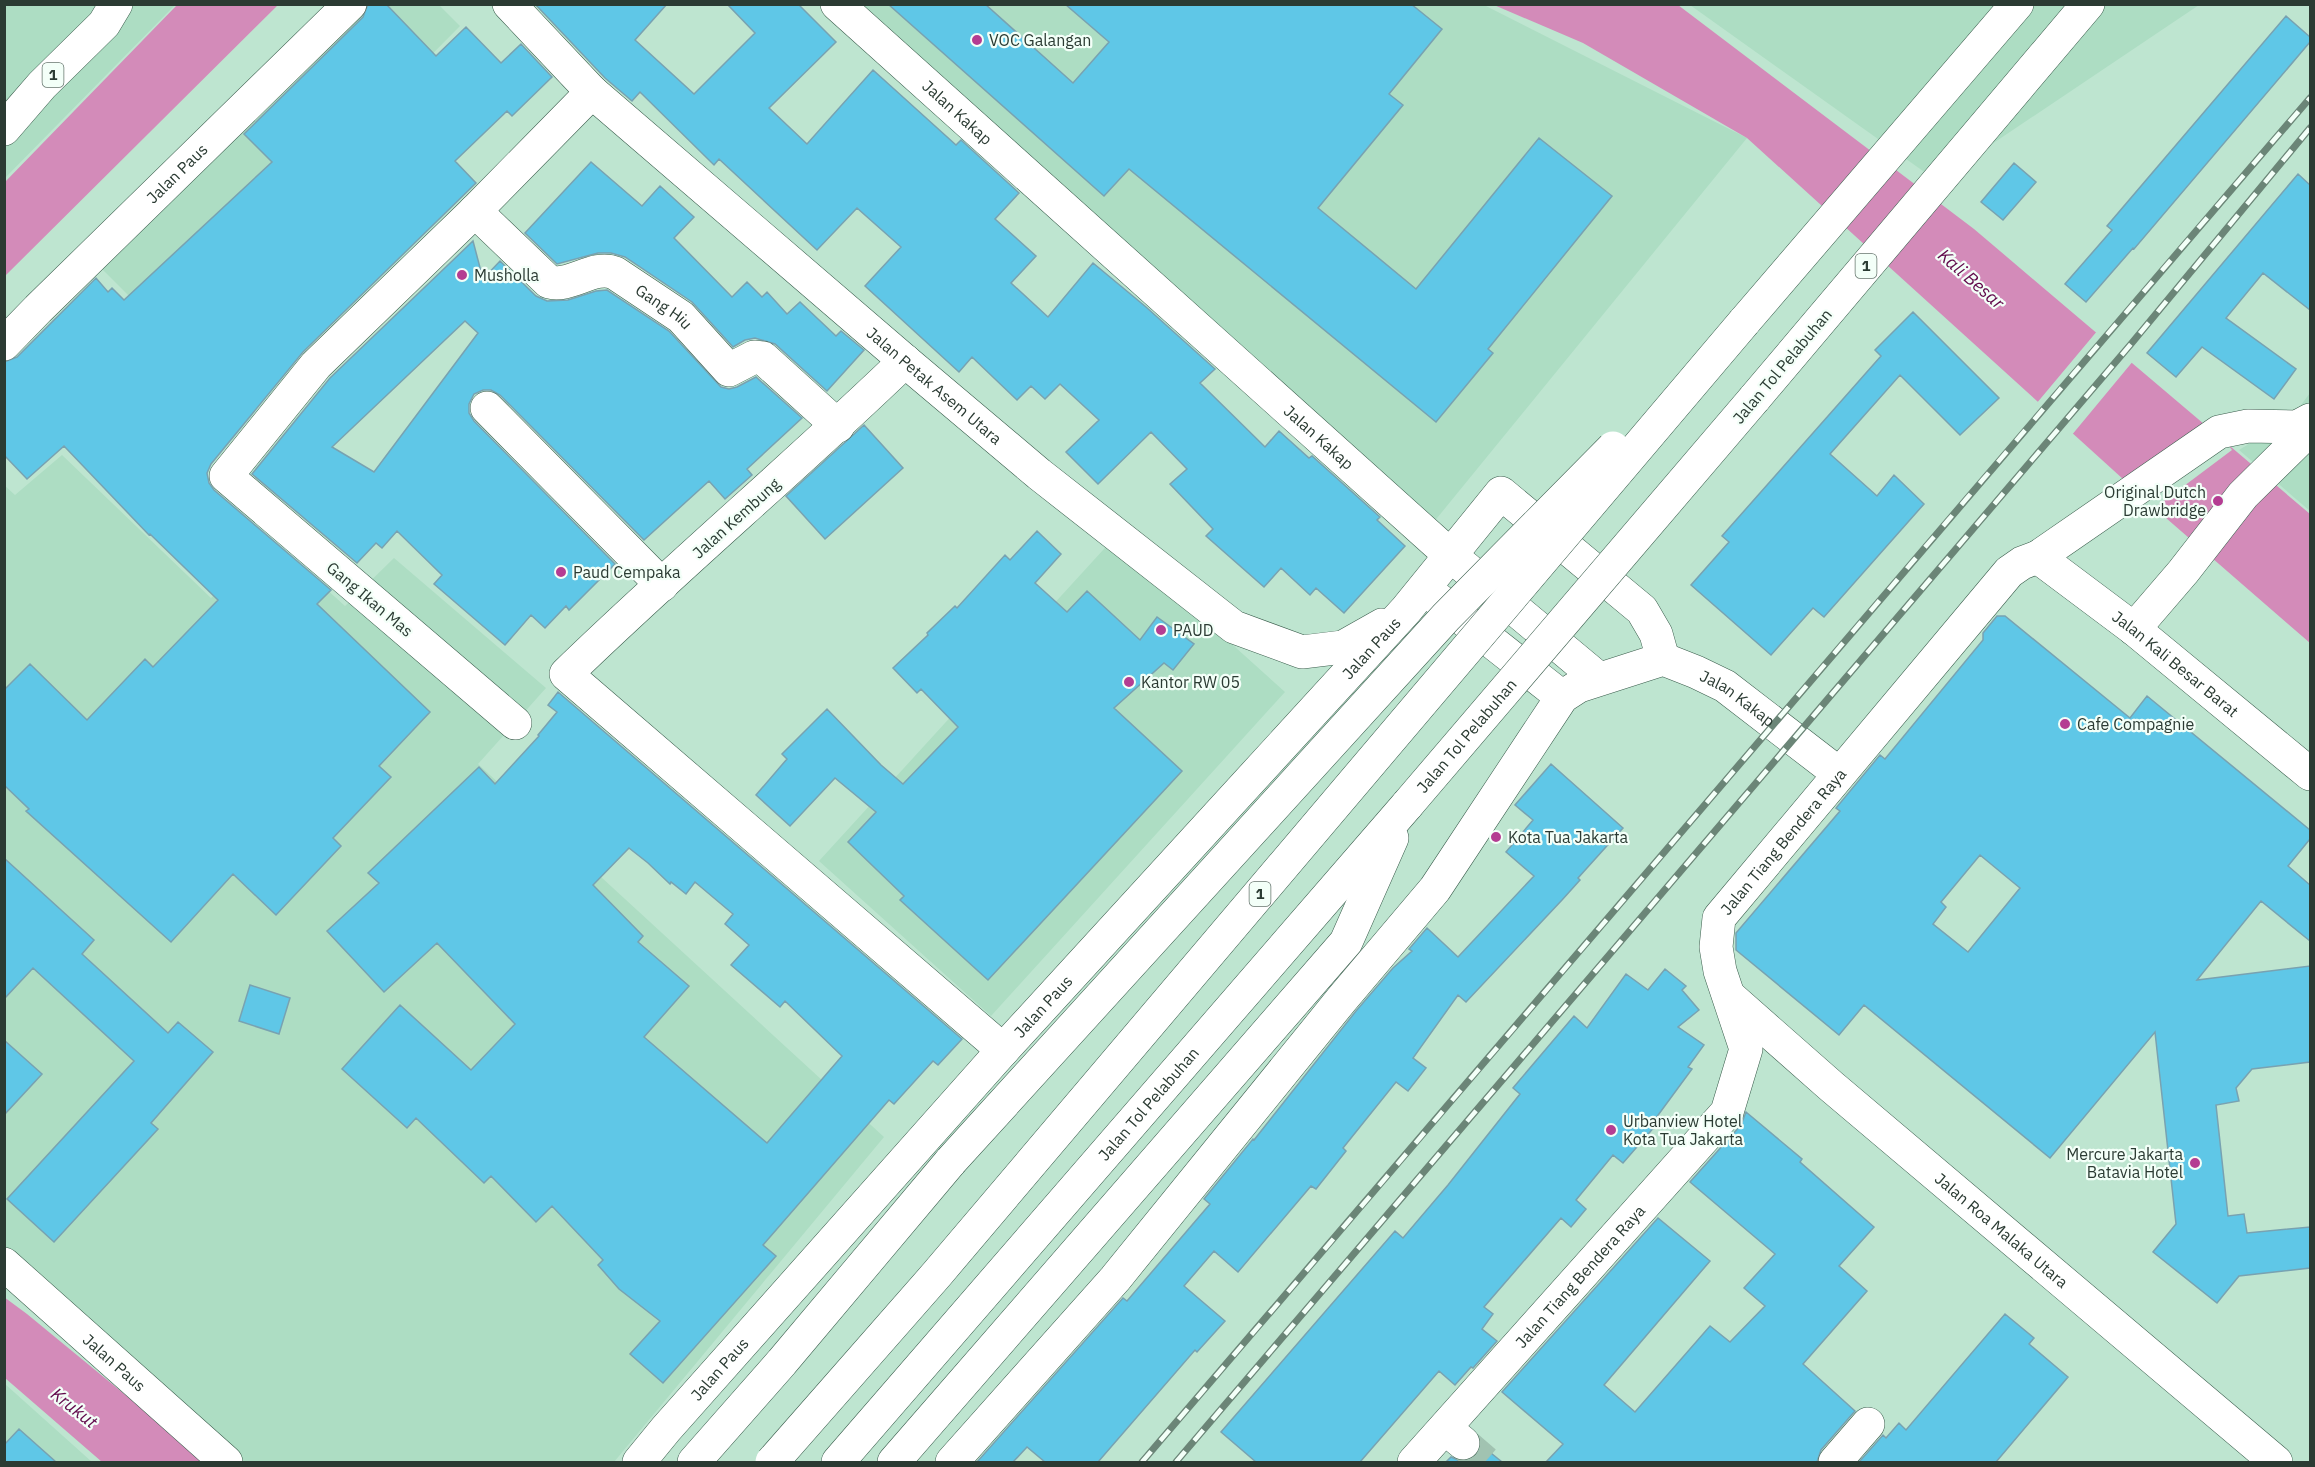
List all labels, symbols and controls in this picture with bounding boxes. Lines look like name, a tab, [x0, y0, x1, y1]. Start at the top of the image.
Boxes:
place label: VOC Galangan	[989, 30, 1091, 50]
marker: VOC Galangan	[970, 33, 984, 47]
road number: 1	[42, 63, 64, 87]
street label: Jalan Kakap	[918, 76, 997, 149]
street label: Jalan Paus	[142, 139, 212, 207]
water label: Kali Besar	[1933, 244, 2010, 314]
road number: 1	[1856, 254, 1876, 278]
place label: Musholla	[474, 265, 540, 285]
marker: Musholla	[455, 268, 469, 282]
street label: Gang Hiu	[632, 280, 697, 333]
street label: Jalan Tol Pelabuhan	[1728, 304, 1836, 428]
street label: Jalan Petak Asem Utara	[863, 323, 1006, 449]
street label: Jalan Kakap	[1280, 401, 1358, 474]
street label: Jalan Kembung	[688, 473, 784, 563]
place label: Original Dutch Drawbridge	[2104, 482, 2206, 520]
marker: Original Dutch Drawbridge	[2211, 494, 2225, 508]
street label: Gang Ikan Mas	[323, 557, 417, 641]
place label: Paud Cempaka	[573, 562, 681, 582]
marker: Paud Cempaka	[554, 565, 568, 579]
street label: Jalan Kali Besar Barat	[2108, 606, 2243, 721]
street label: Jalan Paus	[1338, 613, 1405, 683]
place label: PAUD	[1173, 620, 1214, 640]
marker: PAUD	[1154, 623, 1168, 637]
street label: Jalan Kakap	[1697, 665, 1779, 731]
place label: Kantor RW 05	[1141, 672, 1240, 692]
street label: Jalan Tol Pelabuhan	[1412, 674, 1521, 797]
marker: Kantor RW 05	[1122, 675, 1136, 689]
place label: Cafe Compagnie	[2077, 714, 2194, 734]
marker: Cafe Compagnie	[2058, 717, 2072, 731]
street label: Jalan Tiang Bendera Raya	[1716, 764, 1851, 919]
place label: Kota Tua Jakarta	[1508, 827, 1629, 847]
marker: Kota Tua Jakarta	[1489, 830, 1503, 844]
road number: 1	[1250, 882, 1270, 906]
street label: Jalan Paus	[1009, 971, 1077, 1042]
street label: Jalan Tol Pelabuhan	[1094, 1043, 1203, 1165]
place label: Urbanview Hotel Kota Tua Jakarta	[1623, 1111, 1744, 1149]
marker: Urbanview Hotel Kota Tua Jakarta	[1604, 1123, 1618, 1137]
place label: Mercure Jakarta Batavia Hotel	[2066, 1144, 2183, 1182]
marker: Mercure Jakarta Batavia Hotel	[2188, 1156, 2202, 1170]
street label: Jalan Roa Malaka Utara	[1931, 1168, 2073, 1292]
street label: Jalan Tiang Bendera Raya	[1511, 1200, 1649, 1352]
street label: Jalan Paus	[79, 1329, 150, 1396]
street label: Jalan Paus	[686, 1333, 753, 1405]
water label: Krukut	[46, 1382, 103, 1434]

